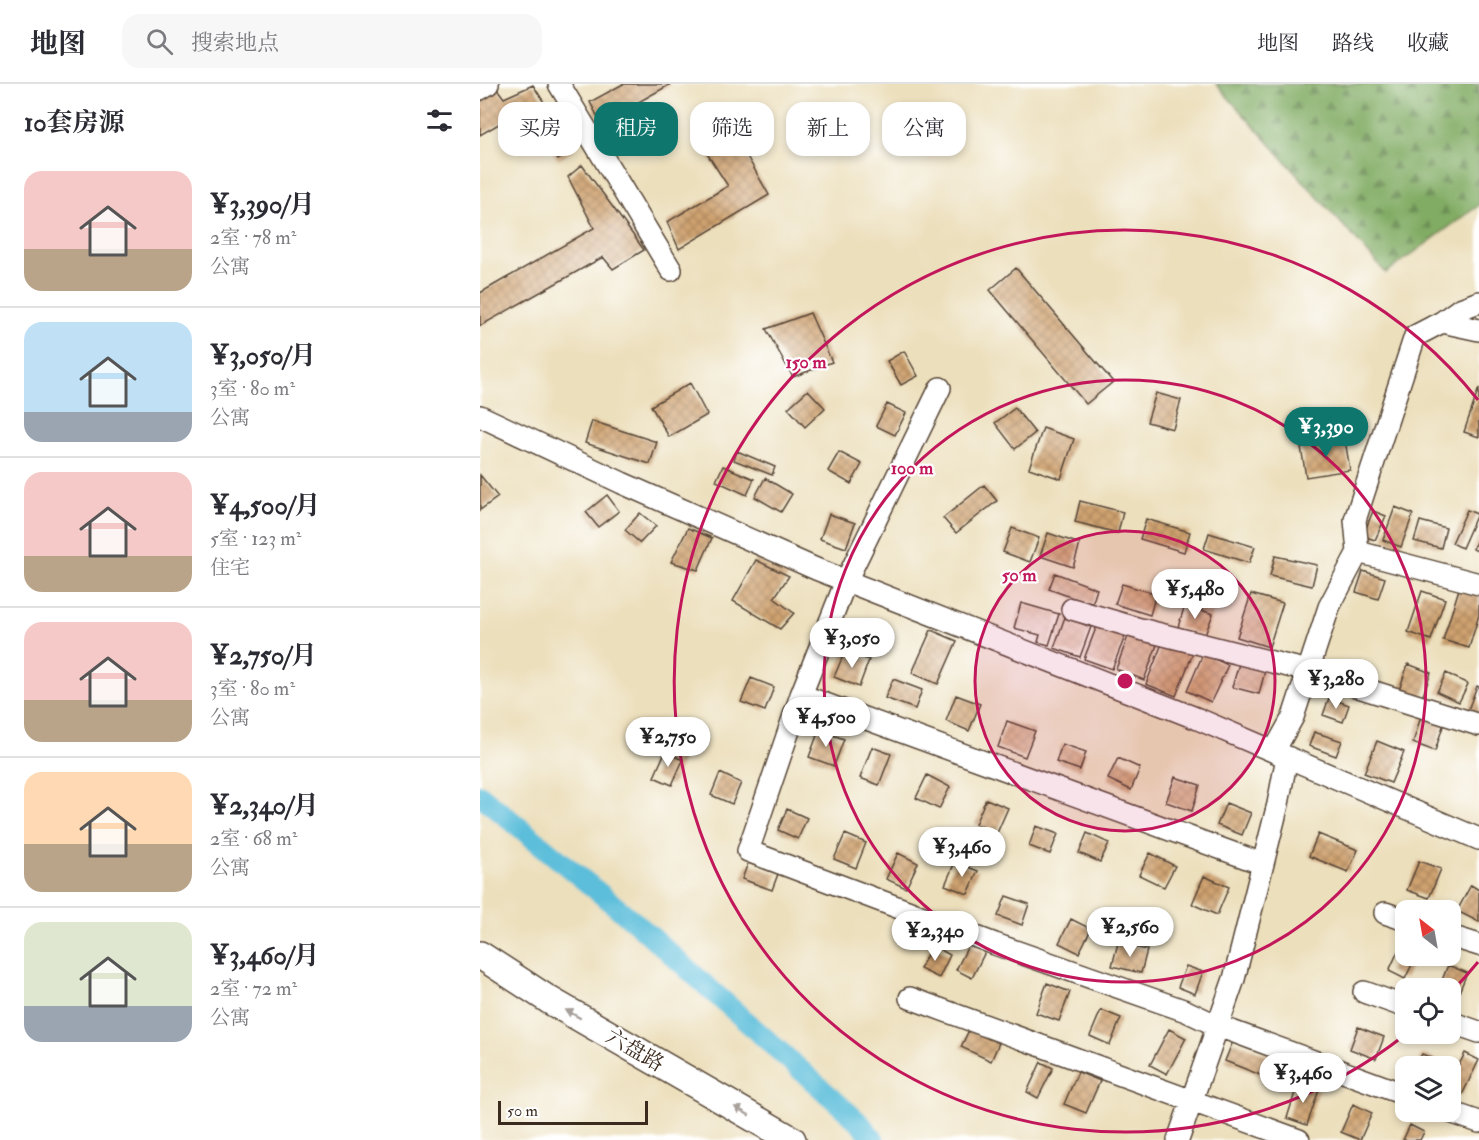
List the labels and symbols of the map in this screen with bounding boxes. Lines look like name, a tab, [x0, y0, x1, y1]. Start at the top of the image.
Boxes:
text: 150 m	[785, 351, 828, 374]
pin: ¥3,390	[1277, 407, 1375, 458]
text: 100 m	[891, 457, 934, 480]
text: 50 m	[1002, 564, 1037, 587]
pin: ¥5,480	[1146, 569, 1244, 620]
pin: ¥3,050	[803, 618, 901, 669]
pin: ¥3,280	[1287, 659, 1385, 710]
centre of rings	[1115, 671, 1135, 691]
pin: ¥4,500	[777, 697, 875, 748]
pin: ¥2,750	[619, 717, 717, 768]
pin: ¥3,460	[913, 827, 1011, 878]
north arrow	[1395, 900, 1461, 966]
pin: ¥2,560	[1081, 907, 1179, 958]
pin: ¥2,340	[886, 911, 984, 962]
one-way arrow	[564, 1009, 581, 1019]
street label: 六盘路	[601, 1023, 669, 1078]
pin: ¥3,460	[1254, 1053, 1352, 1104]
scale bar	[498, 1098, 648, 1126]
one-way arrow	[733, 1106, 750, 1116]

